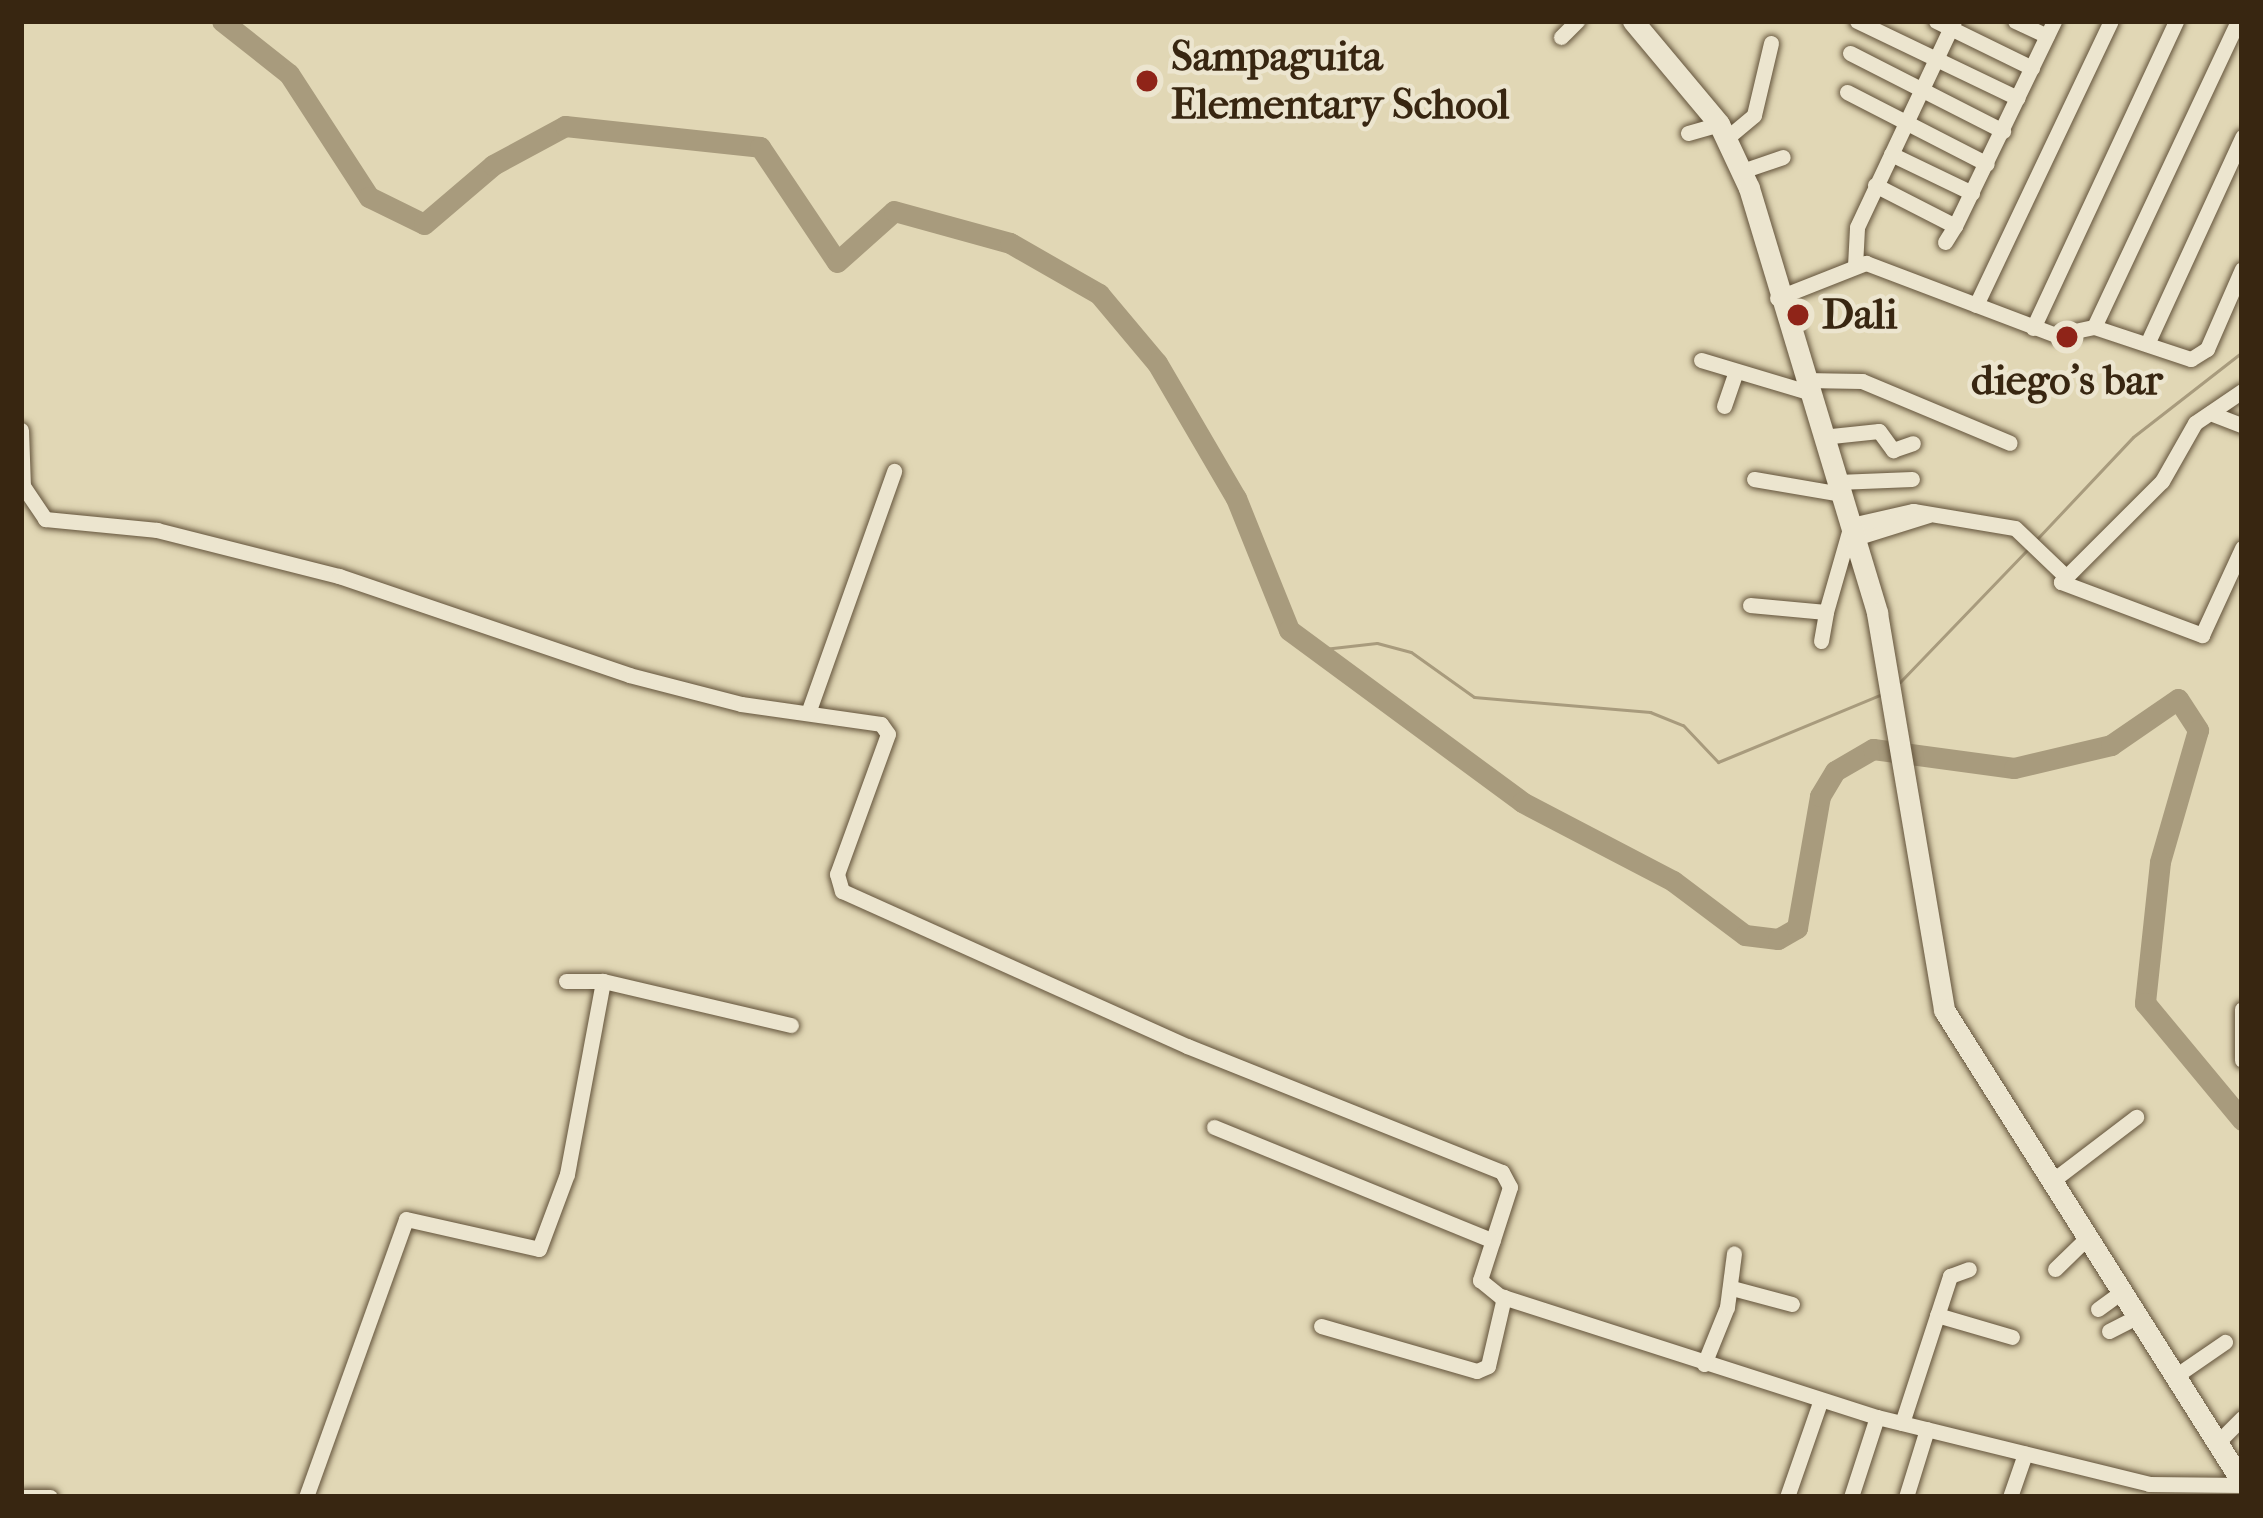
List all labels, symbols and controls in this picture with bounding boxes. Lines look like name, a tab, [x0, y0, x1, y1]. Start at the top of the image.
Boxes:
place label: Sampaguita Elementary School	[1171, 32, 1509, 130]
marker: Sampaguita Elementary School	[1134, 68, 1160, 94]
place label: Dali	[1822, 290, 1898, 340]
marker: Dali	[1785, 302, 1811, 328]
marker: diego's bar	[2054, 324, 2080, 350]
place label: diego's bar	[1971, 356, 2163, 406]

